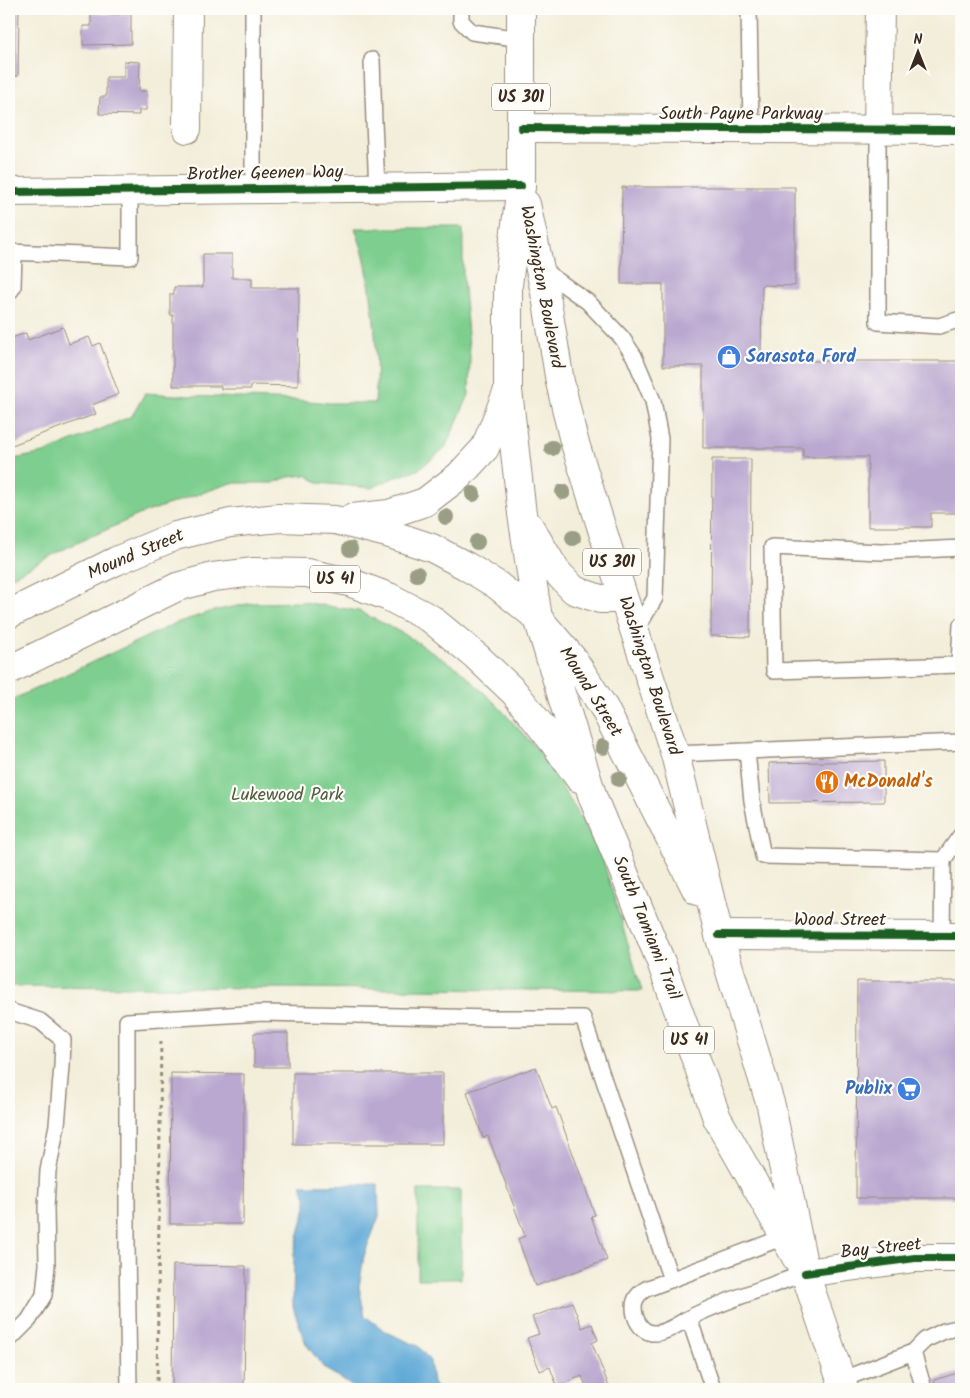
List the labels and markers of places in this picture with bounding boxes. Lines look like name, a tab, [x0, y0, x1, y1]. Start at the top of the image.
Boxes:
place label: Sarasota Ford	[746, 343, 856, 372]
shop icon: Sarasota Ford	[716, 344, 742, 370]
place label: McDonald's	[844, 768, 933, 797]
restaurant icon: McDonald's	[814, 769, 840, 795]
place label: Publix	[845, 1075, 892, 1104]
supermarket icon: Publix	[896, 1076, 922, 1102]

